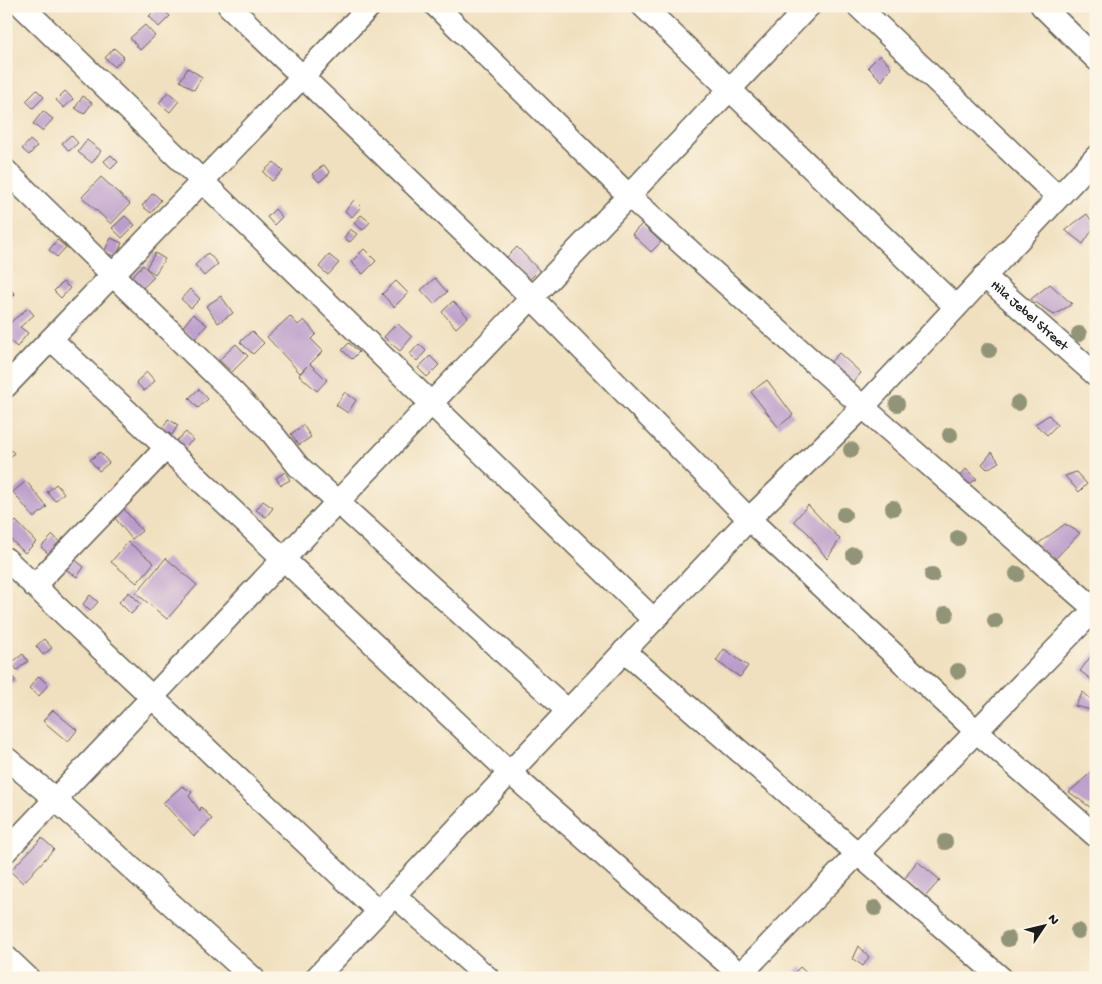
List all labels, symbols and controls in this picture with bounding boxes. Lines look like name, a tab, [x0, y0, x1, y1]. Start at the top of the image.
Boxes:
street label: Hila Jebel Street	[986, 277, 1072, 356]
north arrow	[1020, 902, 1070, 952]
text: N	[1043, 911, 1062, 929]

